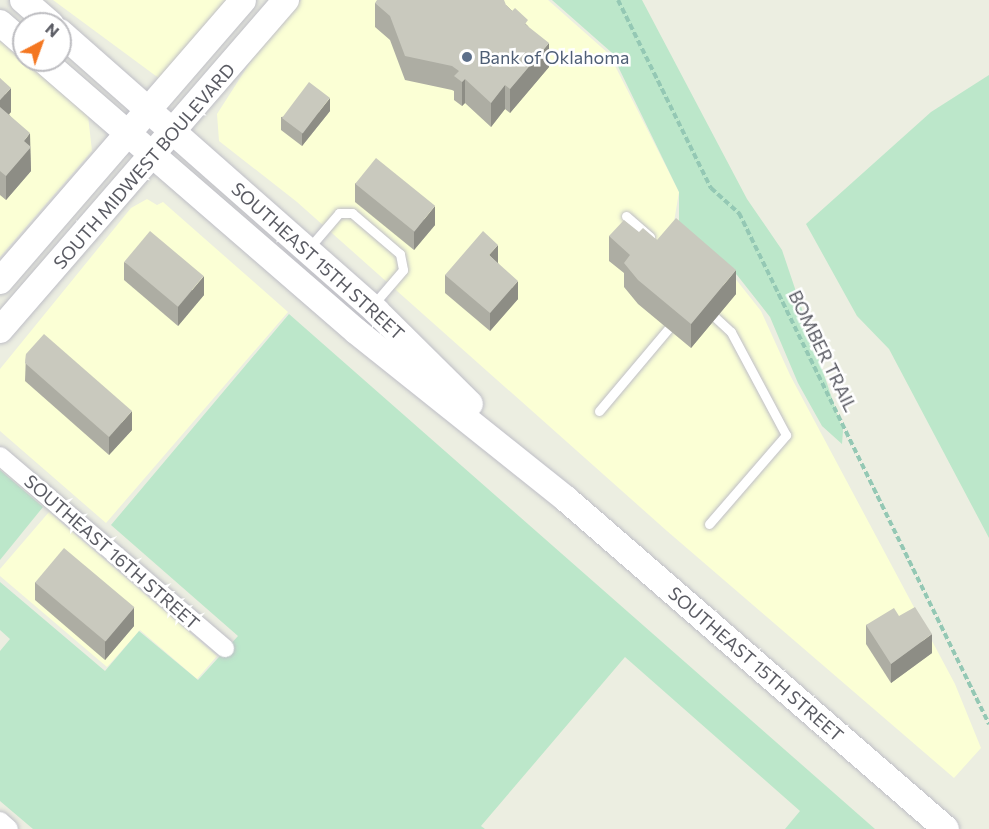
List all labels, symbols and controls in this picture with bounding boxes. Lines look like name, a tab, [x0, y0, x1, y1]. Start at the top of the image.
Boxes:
north arrow	[12, 12, 72, 72]
text: N	[42, 18, 64, 41]
place label: Bank of Oklahoma	[479, 46, 629, 68]
marker: Bank of Oklahoma	[460, 50, 474, 64]
street label: SOUTH MIDWEST BOULEVARD	[49, 59, 239, 273]
street label: SOUTHEAST 15TH STREET	[227, 178, 409, 344]
street label: BOMBER TRAIL	[784, 287, 862, 415]
street label: SOUTHEAST 16TH STREET	[20, 470, 204, 634]
street label: SOUTHEAST 15TH STREET	[664, 582, 848, 746]

